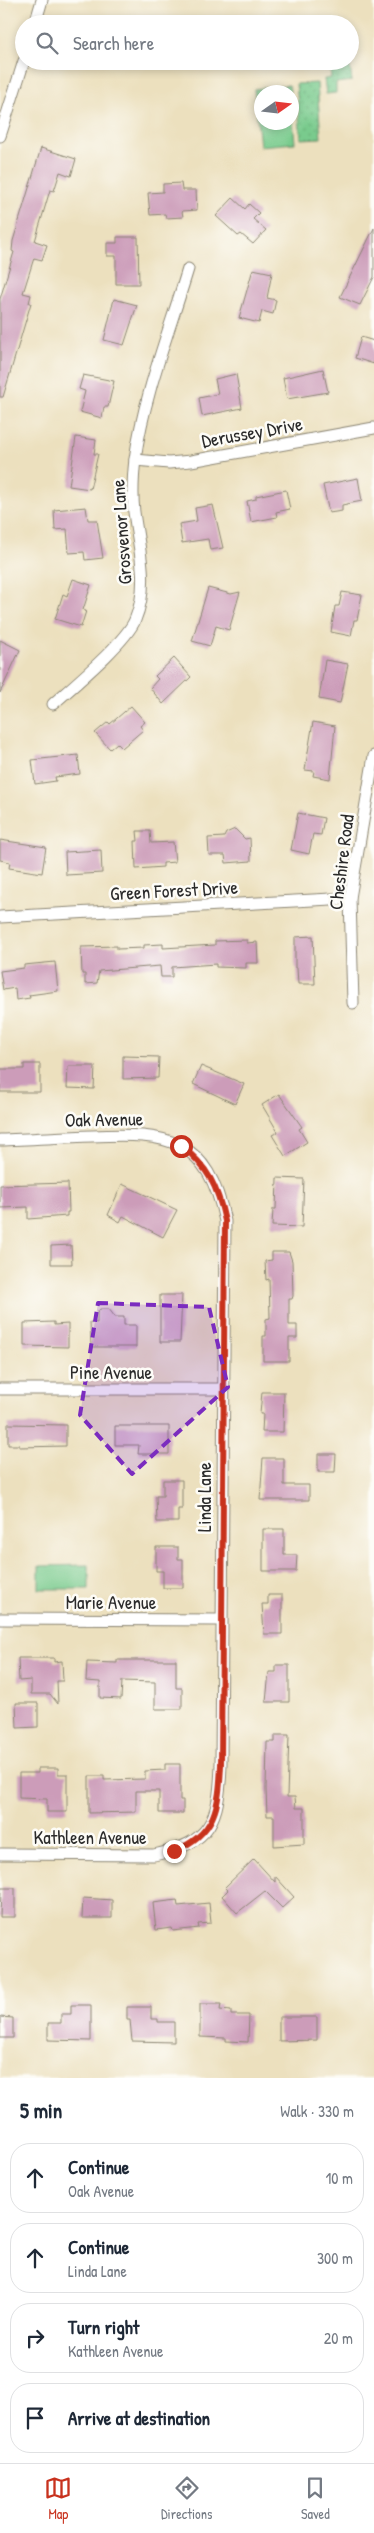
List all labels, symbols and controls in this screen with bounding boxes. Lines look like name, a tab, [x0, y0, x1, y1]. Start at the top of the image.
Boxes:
search box	[15, 15, 359, 70]
icon: search	[33, 29, 61, 57]
text: Search here	[73, 30, 154, 56]
north arrow	[254, 85, 299, 130]
street label: Derussey Drive	[200, 410, 305, 454]
street label: Grosvenor Lane	[104, 478, 138, 585]
street label: Cheshire Road	[322, 812, 360, 911]
street label: Green Forest Drive	[109, 874, 239, 906]
street label: Oak Avenue	[65, 1105, 144, 1133]
route start	[170, 1135, 193, 1158]
street label: Pine Avenue	[70, 1359, 152, 1385]
street label: Linda Lane	[191, 1462, 217, 1532]
street label: Marie Avenue	[66, 1589, 157, 1615]
street label: Kathleen Avenue	[33, 1824, 147, 1850]
route end	[163, 1840, 186, 1863]
text: 5 min	[20, 2096, 62, 2125]
text: Walk · 330 m	[280, 2100, 354, 2122]
text: Continue	[68, 2154, 129, 2180]
icon: ahead	[21, 2164, 49, 2192]
text: 10 m	[325, 2167, 353, 2189]
text: Oak Avenue	[68, 2180, 134, 2202]
text: Continue	[68, 2234, 129, 2260]
icon: ahead	[21, 2244, 49, 2272]
text: 300 m	[317, 2247, 353, 2269]
text: Linda Lane	[68, 2260, 127, 2282]
text: Turn right	[68, 2314, 139, 2340]
icon: right	[21, 2324, 49, 2352]
text: 20 m	[324, 2327, 353, 2349]
text: Kathleen Avenue	[68, 2340, 163, 2362]
icon: arrive	[21, 2404, 49, 2432]
text: Arrive at destination	[68, 2405, 210, 2431]
tab: Map	[44, 2474, 72, 2523]
tab: Directions	[161, 2474, 212, 2523]
tab: Saved	[301, 2474, 330, 2523]

